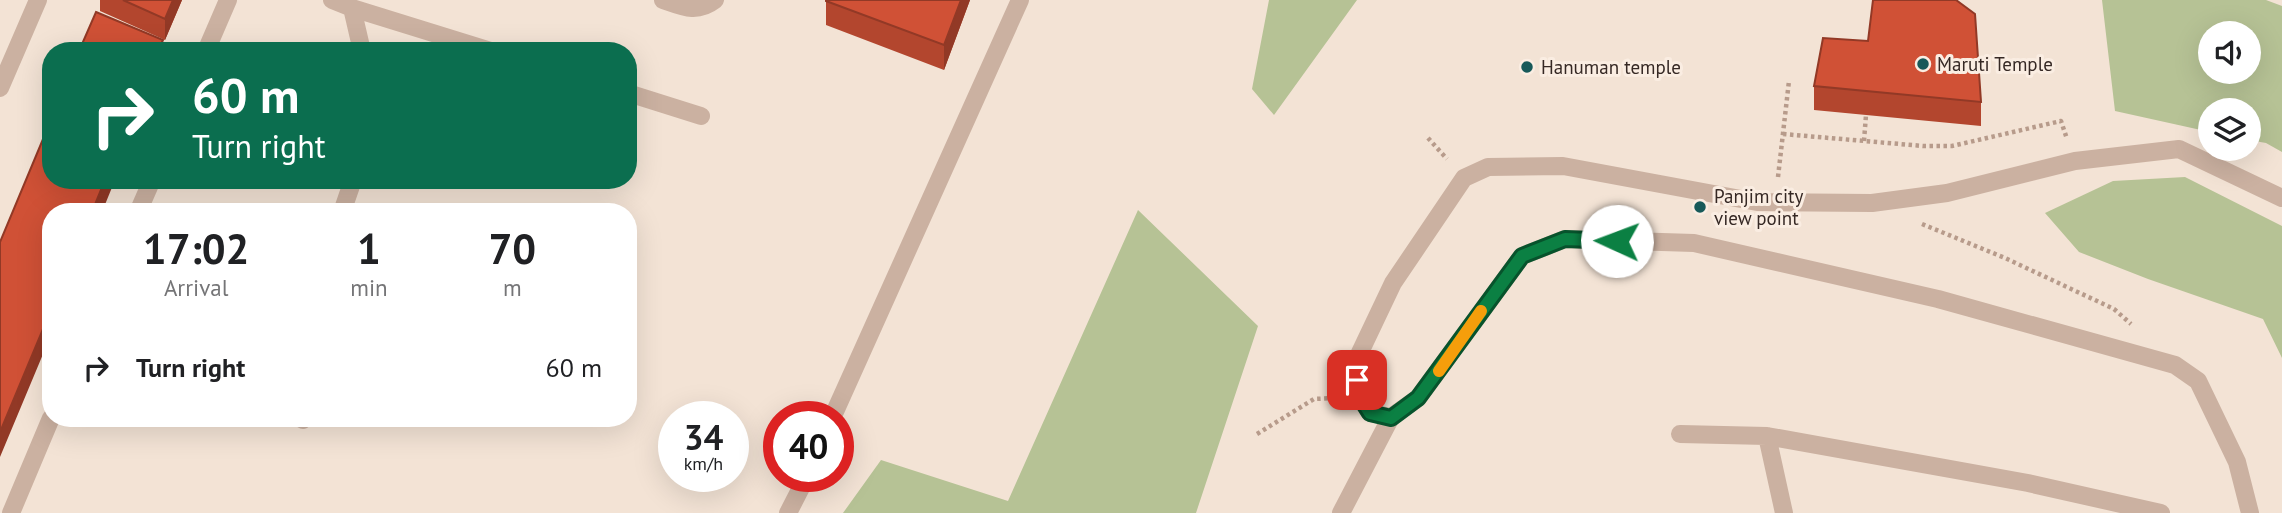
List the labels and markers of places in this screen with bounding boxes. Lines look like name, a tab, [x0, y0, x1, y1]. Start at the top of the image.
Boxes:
place label: Maruti Temple	[1937, 52, 2053, 76]
place label: Hanuman temple	[1541, 55, 1681, 79]
marker: Maruti Temple	[1915, 56, 1931, 72]
marker: Hanuman temple	[1519, 59, 1535, 75]
place label: Panjim city view point	[1714, 184, 1804, 230]
marker: Panjim city view point	[1692, 199, 1708, 215]
pin	[1327, 350, 1387, 410]

